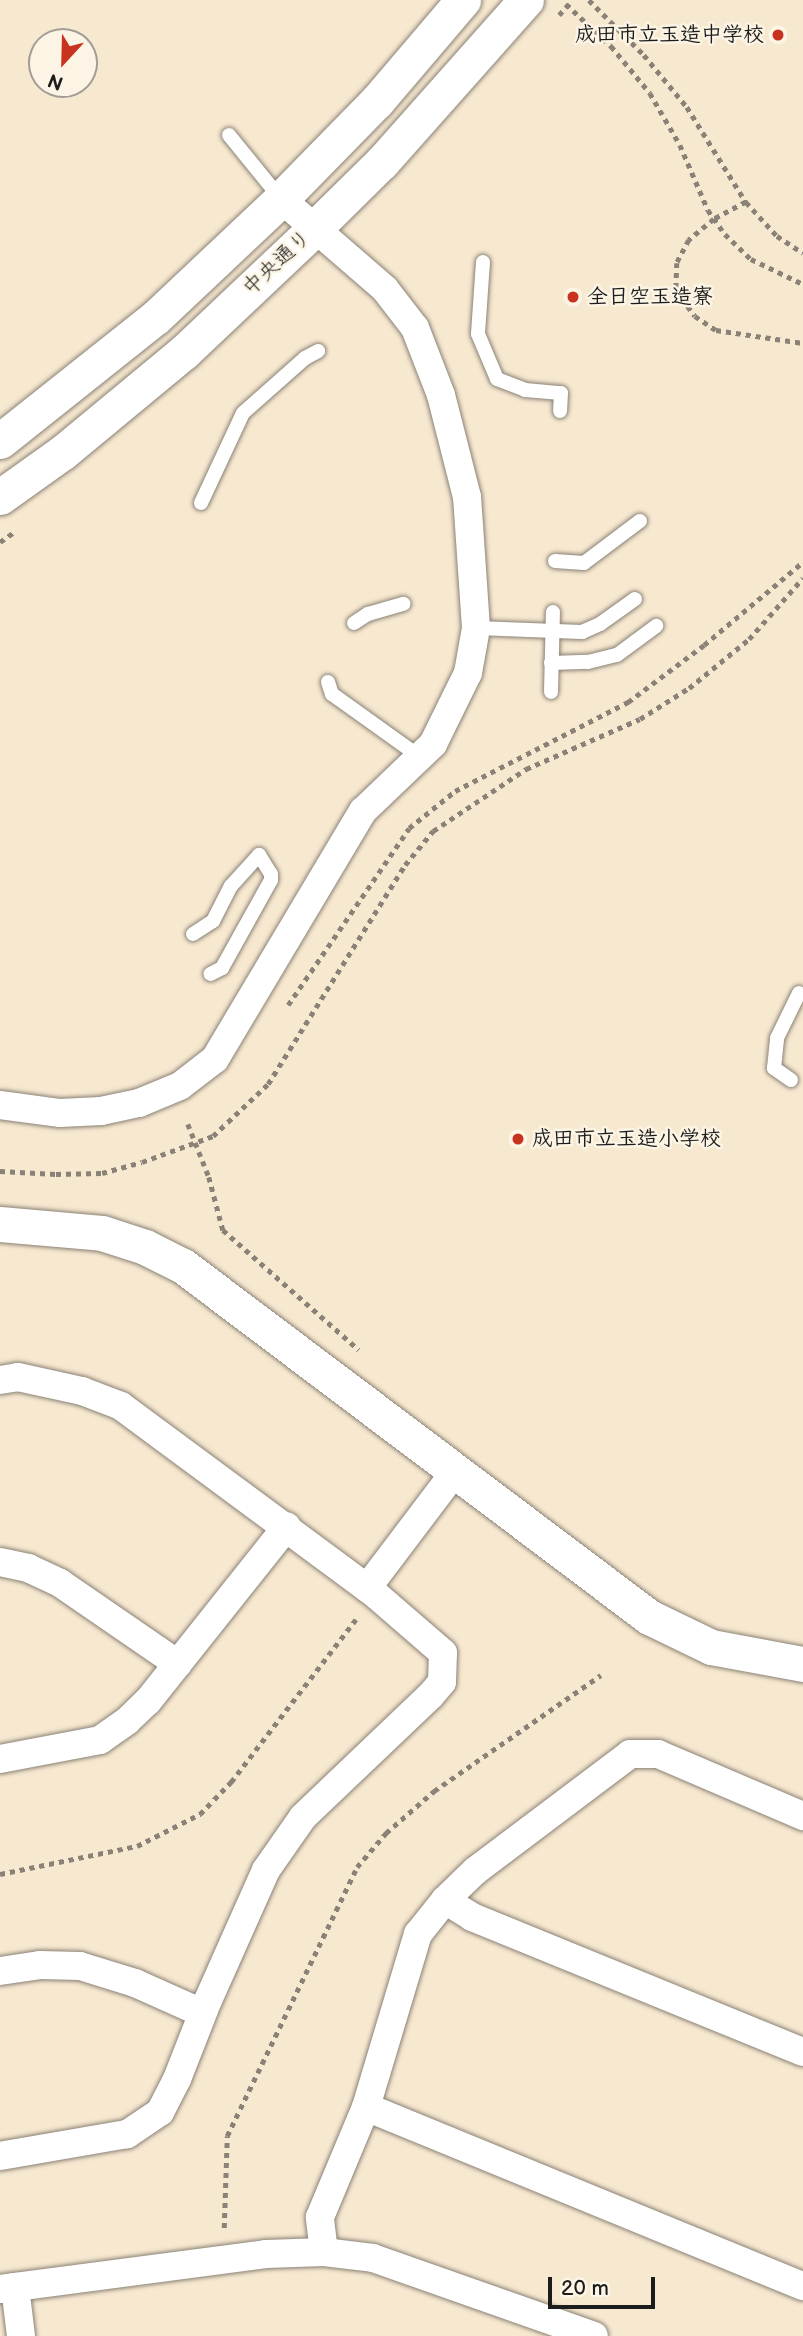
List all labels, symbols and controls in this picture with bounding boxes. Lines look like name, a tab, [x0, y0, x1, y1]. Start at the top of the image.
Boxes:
place label: 成田市立玉造中学校	[575, 22, 764, 48]
marker: 成田市立玉造中学校	[770, 27, 786, 43]
north arrow	[28, 28, 98, 98]
text: N	[45, 68, 67, 94]
street label: 中央通り	[238, 225, 316, 301]
place label: 全日空玉造寮	[587, 284, 713, 310]
marker: 全日空玉造寮	[565, 289, 581, 305]
place label: 成田市立玉造小学校	[532, 1126, 721, 1152]
marker: 成田市立玉造小学校	[510, 1131, 526, 1147]
scale bar	[551, 2262, 658, 2306]
text: 20 m	[561, 2276, 609, 2301]

